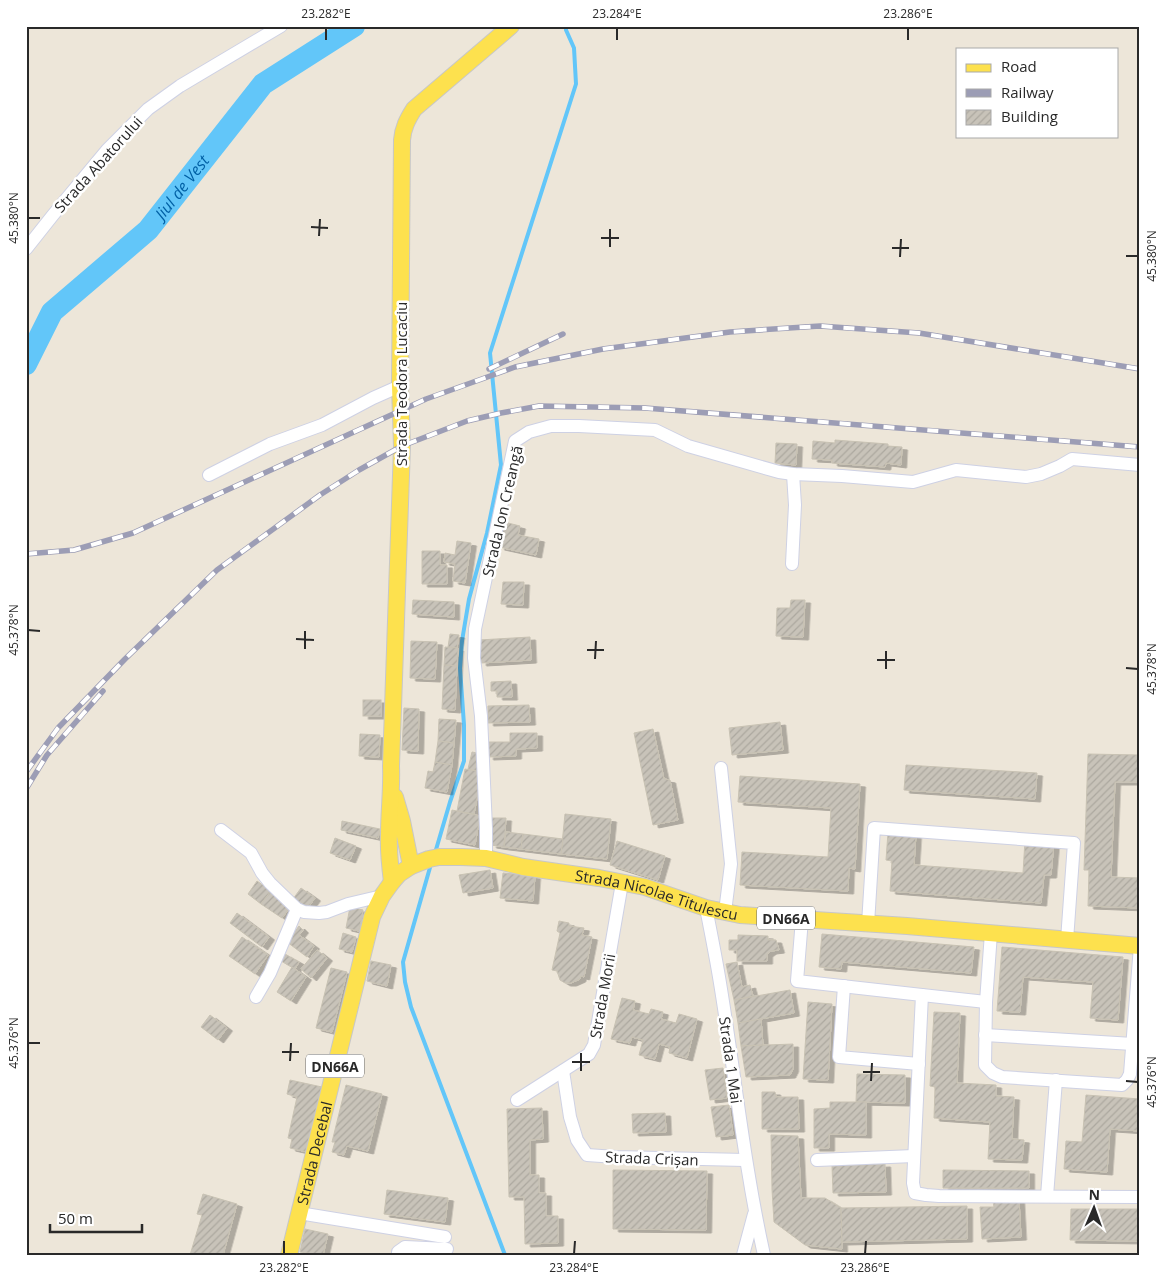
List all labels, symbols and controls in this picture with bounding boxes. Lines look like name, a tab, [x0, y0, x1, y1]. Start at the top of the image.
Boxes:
text: 23.282°E	[301, 5, 351, 22]
text: 23.284°E	[592, 5, 642, 22]
text: 23.286°E	[883, 5, 933, 22]
legend	[956, 48, 1118, 138]
text: Road	[1001, 56, 1037, 76]
text: Railway	[1001, 82, 1054, 102]
text: Building	[1001, 106, 1058, 126]
street label: Strada Abatorului	[49, 112, 147, 216]
water label: Jiul de Vest	[148, 150, 214, 226]
text: 45.380°N	[5, 192, 22, 244]
text: 45.380°N	[1143, 230, 1160, 282]
street label: Strada Teodora Lucaciu	[391, 302, 411, 466]
street label: Strada Ion Creangă	[477, 444, 527, 578]
text: 45.378°N	[5, 604, 22, 656]
text: 45.378°N	[1143, 643, 1160, 695]
street label: Strada Nicolae Titulescu	[574, 865, 740, 924]
road number: DN66A	[757, 906, 815, 930]
street label: Strada Morii	[585, 952, 619, 1040]
street label: Strada 1 Mai	[715, 1015, 747, 1105]
text: 45.376°N	[5, 1017, 22, 1069]
road number: DN66A	[306, 1054, 364, 1078]
text: 45.376°N	[1143, 1056, 1160, 1108]
street label: Strada Decebal	[292, 1099, 336, 1207]
street label: Strada Crișan	[605, 1146, 699, 1170]
north arrow	[1068, 1184, 1118, 1234]
text: N	[1088, 1185, 1100, 1204]
scale bar	[50, 1201, 142, 1233]
text: 50 m	[58, 1208, 93, 1228]
text: 23.282°E	[259, 1259, 309, 1276]
text: 23.284°E	[549, 1259, 599, 1276]
text: 23.286°E	[840, 1259, 890, 1276]

